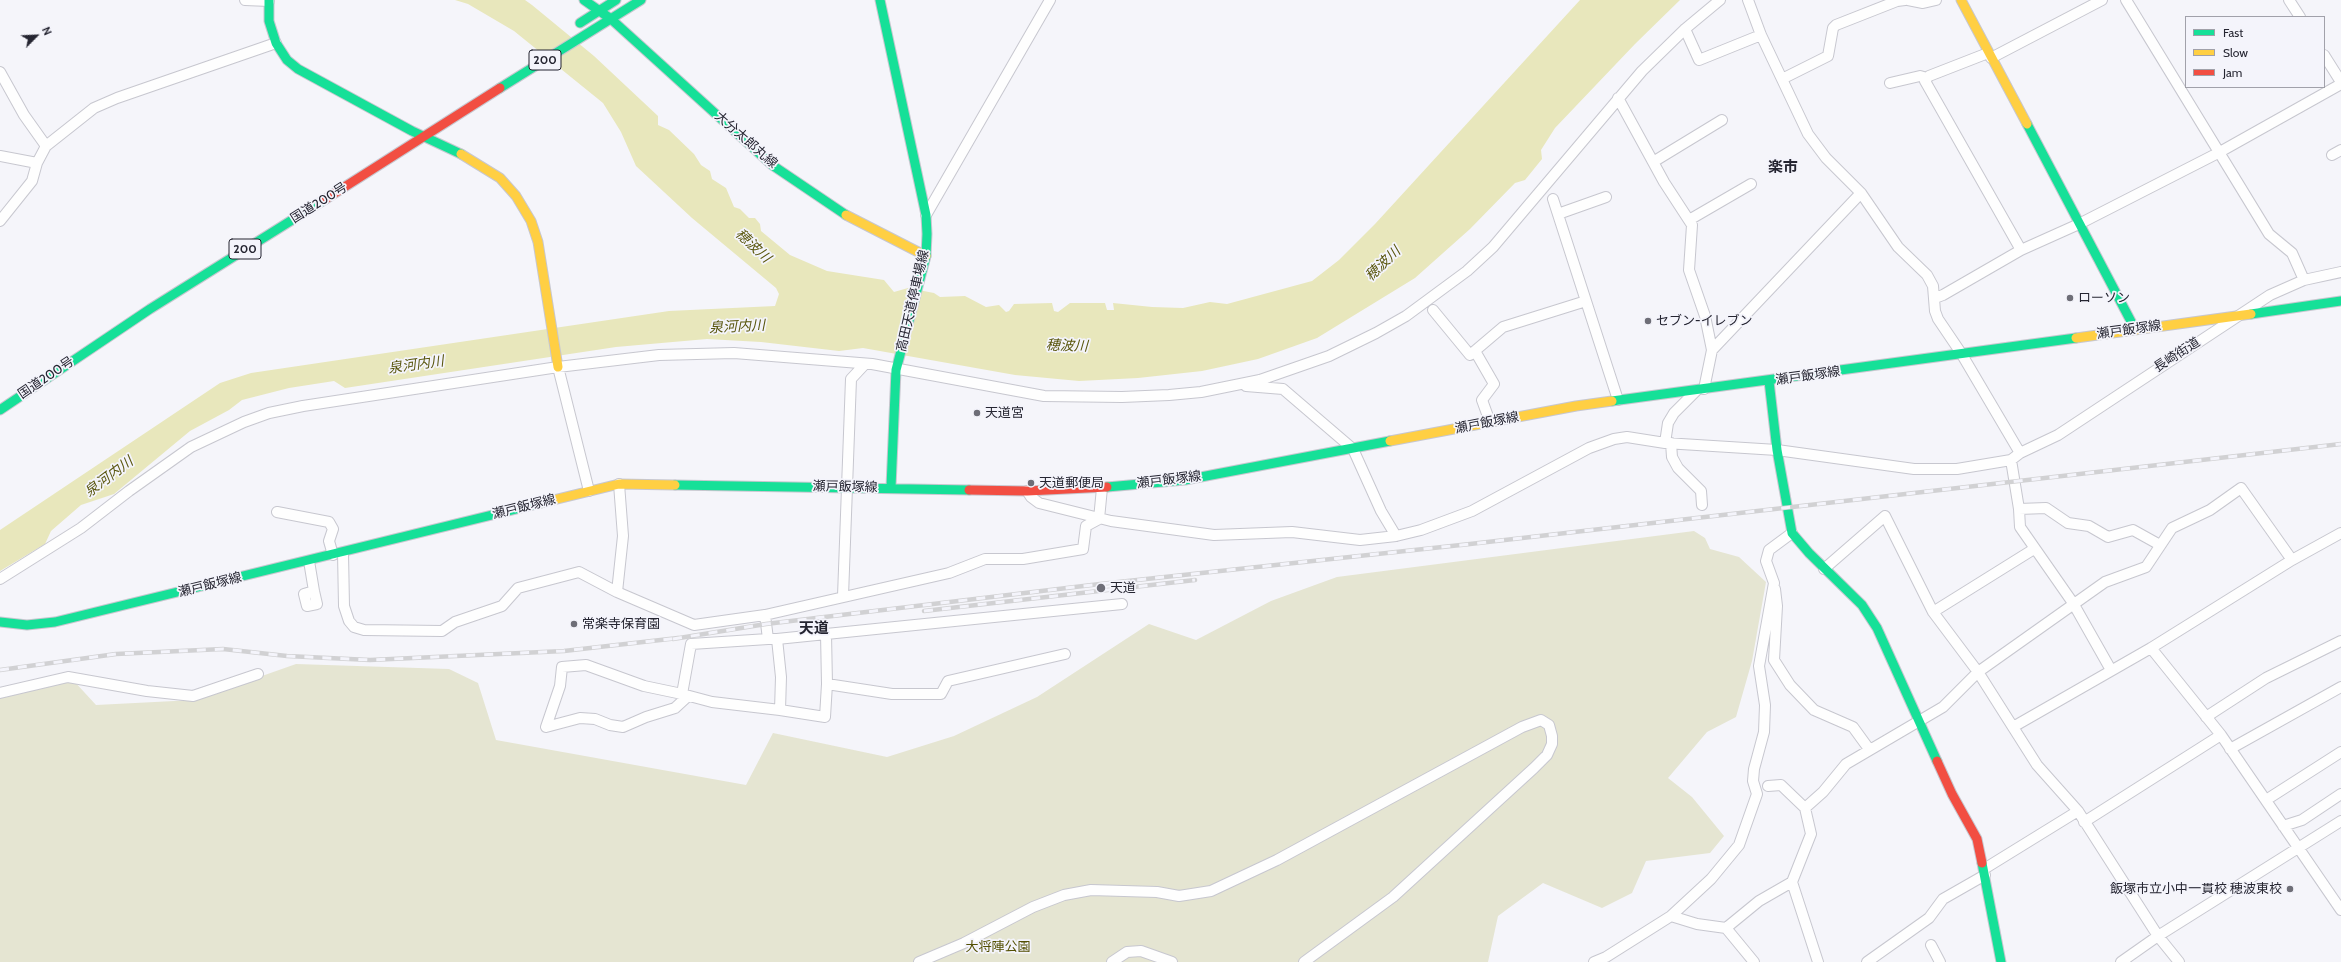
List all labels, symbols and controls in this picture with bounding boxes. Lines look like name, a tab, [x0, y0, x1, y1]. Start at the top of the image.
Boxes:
north arrow	[16, 16, 56, 56]
legend	[2185, 16, 2325, 88]
text: N	[39, 25, 55, 38]
text: Fast	[2223, 25, 2243, 40]
text: Slow	[2223, 45, 2248, 60]
road number: 200	[529, 50, 561, 70]
text: Jam	[2223, 65, 2242, 80]
street label: 大分太郎丸線	[711, 109, 781, 171]
district label: 楽市	[1768, 159, 1798, 177]
street label: 国道200号	[288, 179, 350, 227]
water label: 穂波川	[732, 226, 774, 266]
road number: 200	[229, 239, 261, 259]
water label: 穂波川	[1362, 243, 1404, 285]
street label: 高田天道停車場線	[894, 249, 932, 353]
place label: ローソン	[2078, 290, 2130, 306]
marker: ローソン	[2065, 293, 2075, 303]
place label: セブン-イレブン	[1656, 313, 1753, 329]
marker: セブン-イレブン	[1643, 316, 1653, 326]
water label: 泉河内川	[709, 317, 765, 337]
street label: 瀬戸飯塚線	[2096, 318, 2162, 342]
street label: 長崎街道	[2151, 334, 2203, 376]
water label: 穂波川	[1046, 337, 1088, 355]
water label: 泉河内川	[387, 353, 445, 377]
street label: 国道200号	[15, 354, 77, 402]
street label: 瀬戸飯塚線	[1775, 364, 1841, 388]
place label: 天道宮	[985, 405, 1024, 421]
marker: 天道宮	[972, 408, 982, 418]
street label: 瀬戸飯塚線	[1454, 409, 1520, 437]
water label: 泉河内川	[82, 453, 136, 501]
street label: 瀬戸飯塚線	[1136, 468, 1202, 492]
place label: 天道郵便局	[1039, 475, 1104, 491]
marker: 天道郵便局	[1026, 478, 1036, 488]
street label: 瀬戸飯塚線	[812, 479, 878, 495]
street label: 瀬戸飯塚線	[491, 492, 557, 522]
street label: 瀬戸飯塚線	[177, 570, 243, 600]
place label: 天道	[1110, 580, 1136, 596]
marker: 天道	[1095, 582, 1107, 594]
place label: 常楽寺保育園	[582, 616, 660, 632]
marker: 常楽寺保育園	[569, 619, 579, 629]
district label: 天道	[799, 620, 829, 638]
place label: 飯塚市立小中一貫校 穂波東校	[2110, 881, 2282, 897]
marker: 飯塚市立小中一貫校 穂波東校	[2285, 884, 2295, 894]
park label: 大将陣公園	[966, 939, 1030, 955]

